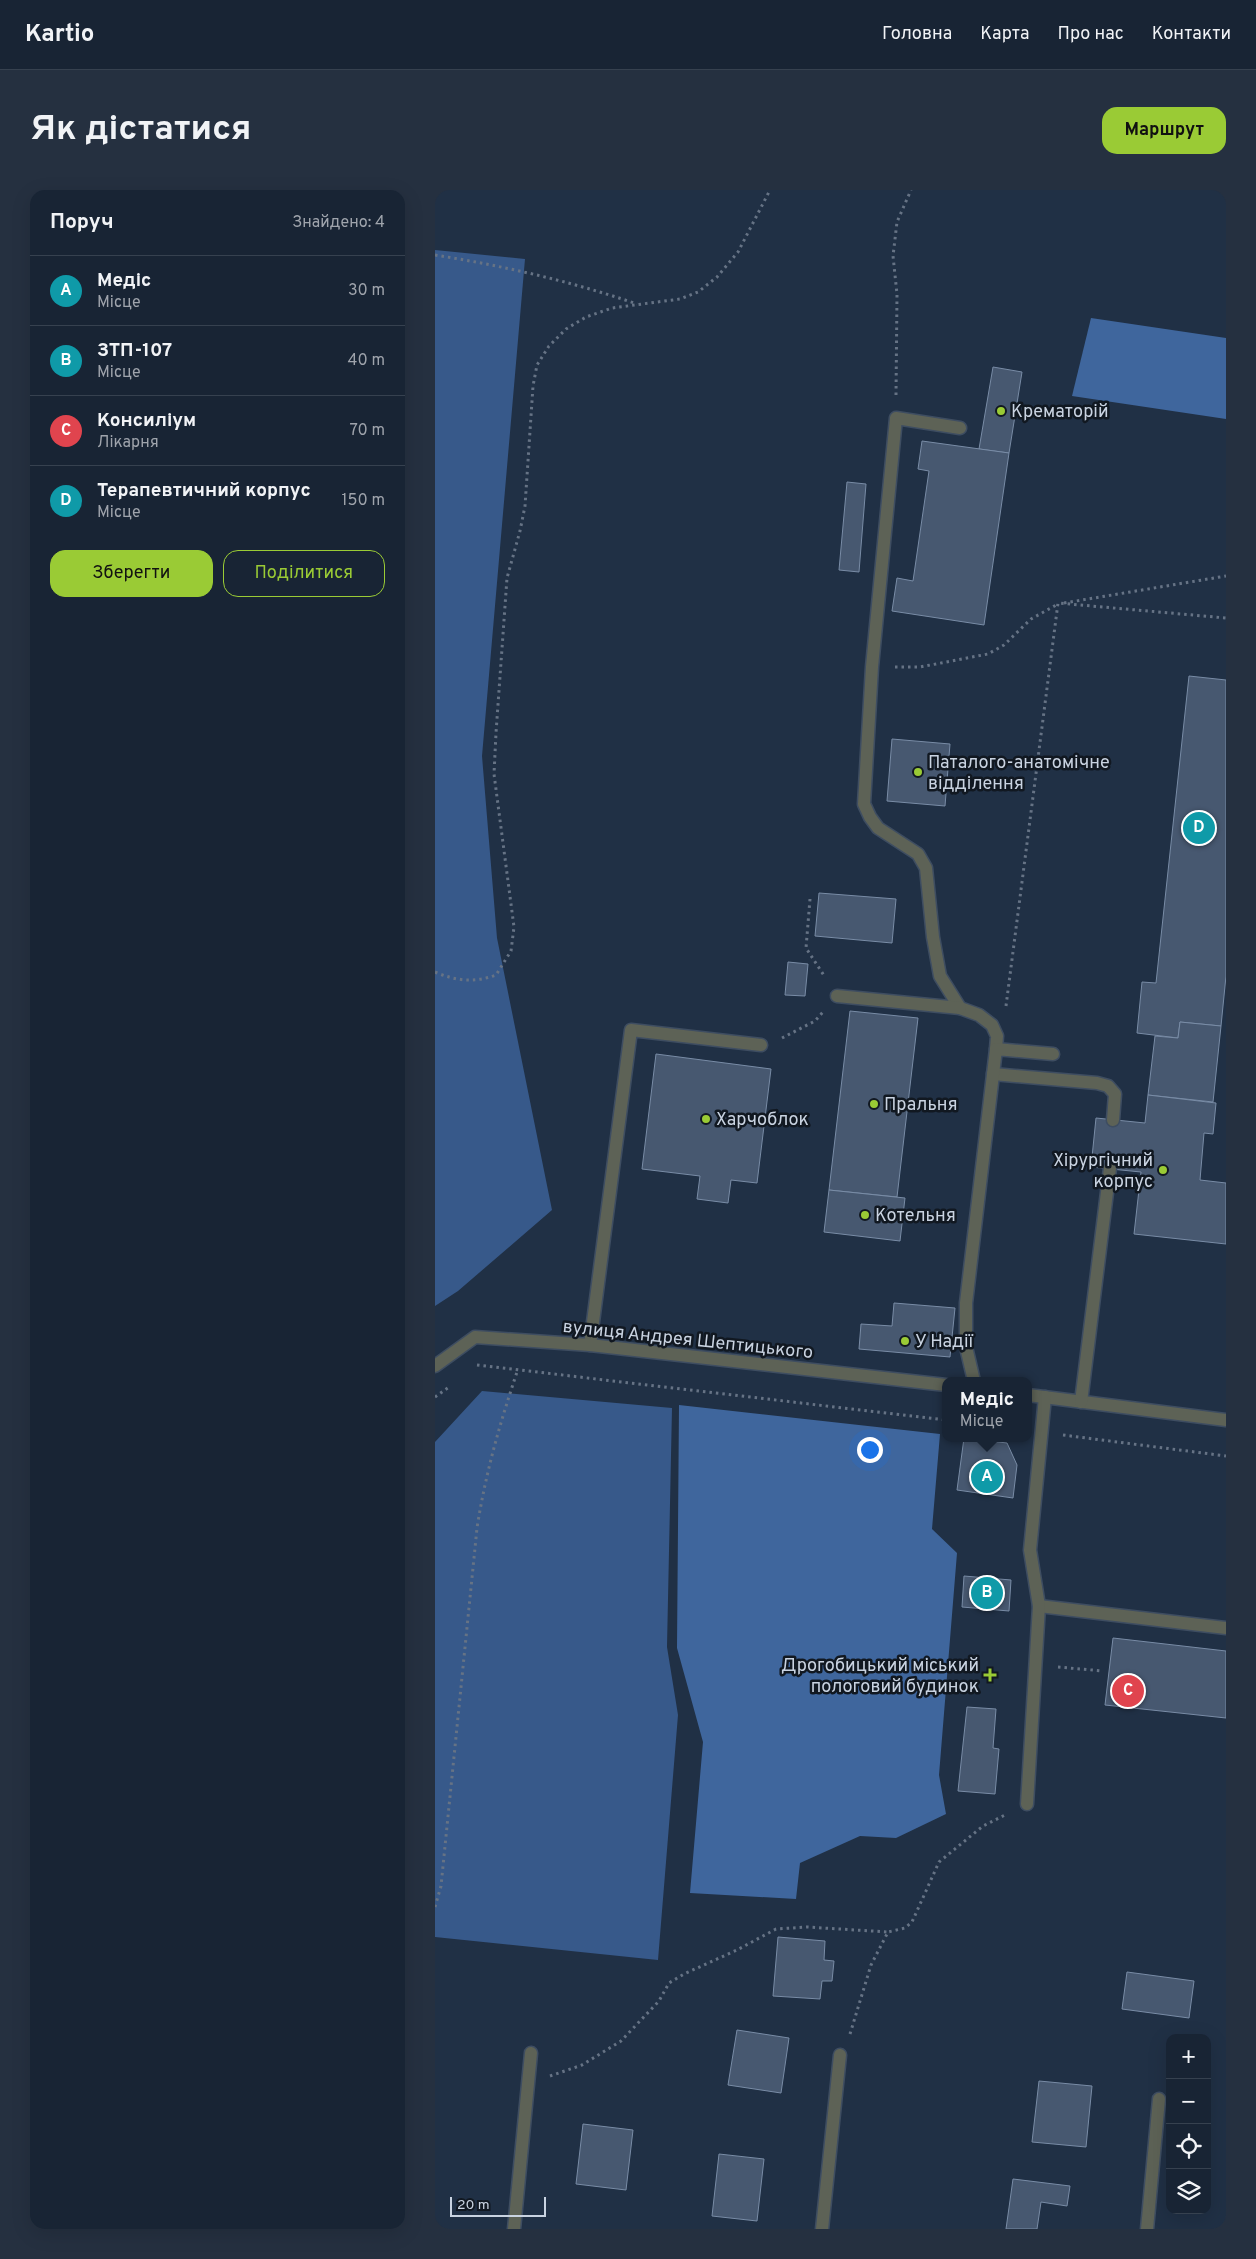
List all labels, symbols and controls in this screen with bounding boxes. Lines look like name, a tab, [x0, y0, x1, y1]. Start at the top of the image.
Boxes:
text: Kartio	[25, 20, 94, 50]
text: Головна	[882, 23, 952, 46]
text: Карта	[980, 23, 1030, 46]
text: Про нас	[1058, 23, 1124, 46]
text: Контакти	[1152, 23, 1231, 46]
button: Маршрут	[1102, 107, 1226, 154]
text: Як дістатися	[30, 108, 251, 152]
text: Поруч	[50, 209, 114, 236]
text: Знайдено: 4	[292, 213, 385, 233]
text: Медіс	[97, 269, 151, 293]
text: A	[60, 281, 72, 301]
text: 30 m	[348, 281, 385, 301]
text: Місце	[97, 293, 141, 313]
text: ЗТП-107	[97, 339, 172, 363]
text: B	[60, 351, 72, 371]
text: 40 m	[347, 351, 385, 371]
text: Місце	[97, 363, 141, 383]
place label: Крематорій	[1011, 401, 1109, 424]
marker: Крематорій	[995, 405, 1007, 417]
text: Консиліум	[97, 409, 196, 433]
text: C	[61, 421, 71, 441]
text: 70 m	[350, 421, 385, 441]
text: Лікарня	[97, 433, 159, 453]
text: Терапевтичний корпус	[97, 479, 311, 503]
text: D	[60, 491, 72, 511]
text: 150 m	[342, 491, 385, 511]
text: Місце	[97, 503, 141, 523]
button: Зберегти	[50, 550, 213, 597]
button: Поділитися	[223, 550, 385, 597]
place label: Паталого-анатомічне відділення	[928, 752, 1110, 796]
marker: Паталого-анатомічне відділення	[912, 766, 924, 778]
pin: D	[1183, 809, 1215, 847]
place label: Пральня	[884, 1094, 958, 1117]
marker: Пральня	[868, 1098, 880, 1110]
place label: Харчоблок	[716, 1109, 809, 1132]
marker: Харчоблок	[700, 1113, 712, 1125]
place label: Хірургічний корпус	[1053, 1150, 1153, 1194]
marker: Хірургічний корпус	[1157, 1164, 1169, 1176]
place label: Котельня	[875, 1205, 956, 1228]
marker: Котельня	[859, 1209, 871, 1221]
street label: вулиця Андрея Шептицького	[561, 1316, 814, 1365]
place label: У Надії	[915, 1331, 974, 1354]
marker: У Надії	[899, 1335, 911, 1347]
popup	[942, 1377, 1032, 1442]
text: Медіс	[960, 1388, 1014, 1412]
text: Місце	[960, 1412, 1003, 1432]
your location	[857, 1437, 883, 1463]
pin: A	[971, 1458, 1003, 1496]
pin: B	[971, 1574, 1003, 1612]
place label: Дрогобицький міський пологовий будинок	[781, 1655, 979, 1699]
marker: Дрогобицький міський пологовий будинок	[983, 1668, 997, 1682]
pin: C	[1112, 1672, 1144, 1710]
map controls	[1166, 2034, 1211, 2214]
button: +	[1166, 2034, 1211, 2079]
button: −	[1166, 2079, 1211, 2124]
button: locate	[1166, 2124, 1211, 2169]
button: layers	[1166, 2169, 1211, 2214]
scale bar	[450, 2194, 546, 2217]
text: 20 m	[457, 2197, 490, 2214]

